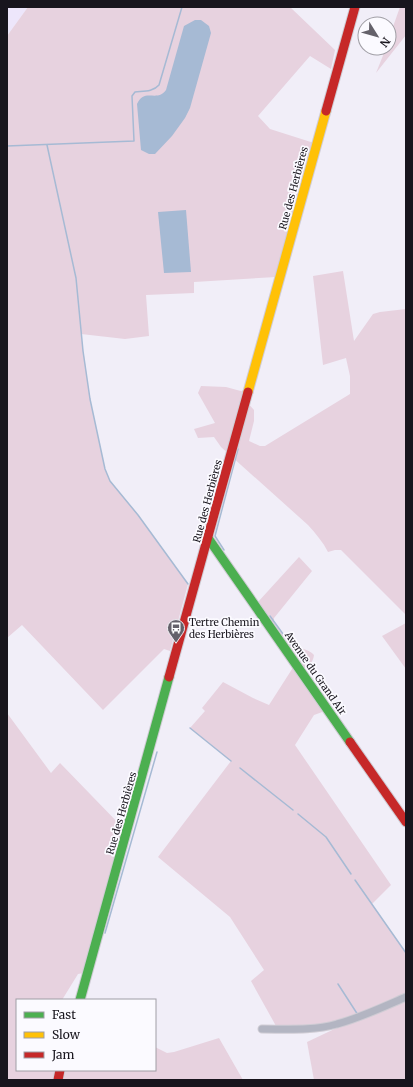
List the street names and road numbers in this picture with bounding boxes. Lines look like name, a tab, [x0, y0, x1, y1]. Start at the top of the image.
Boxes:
street label: Rue des Herbières	[276, 145, 311, 231]
street label: Rue des Herbières	[190, 458, 225, 544]
street label: Avenue du Grand Air	[281, 628, 350, 718]
street label: Rue des Herbières	[103, 770, 140, 856]

